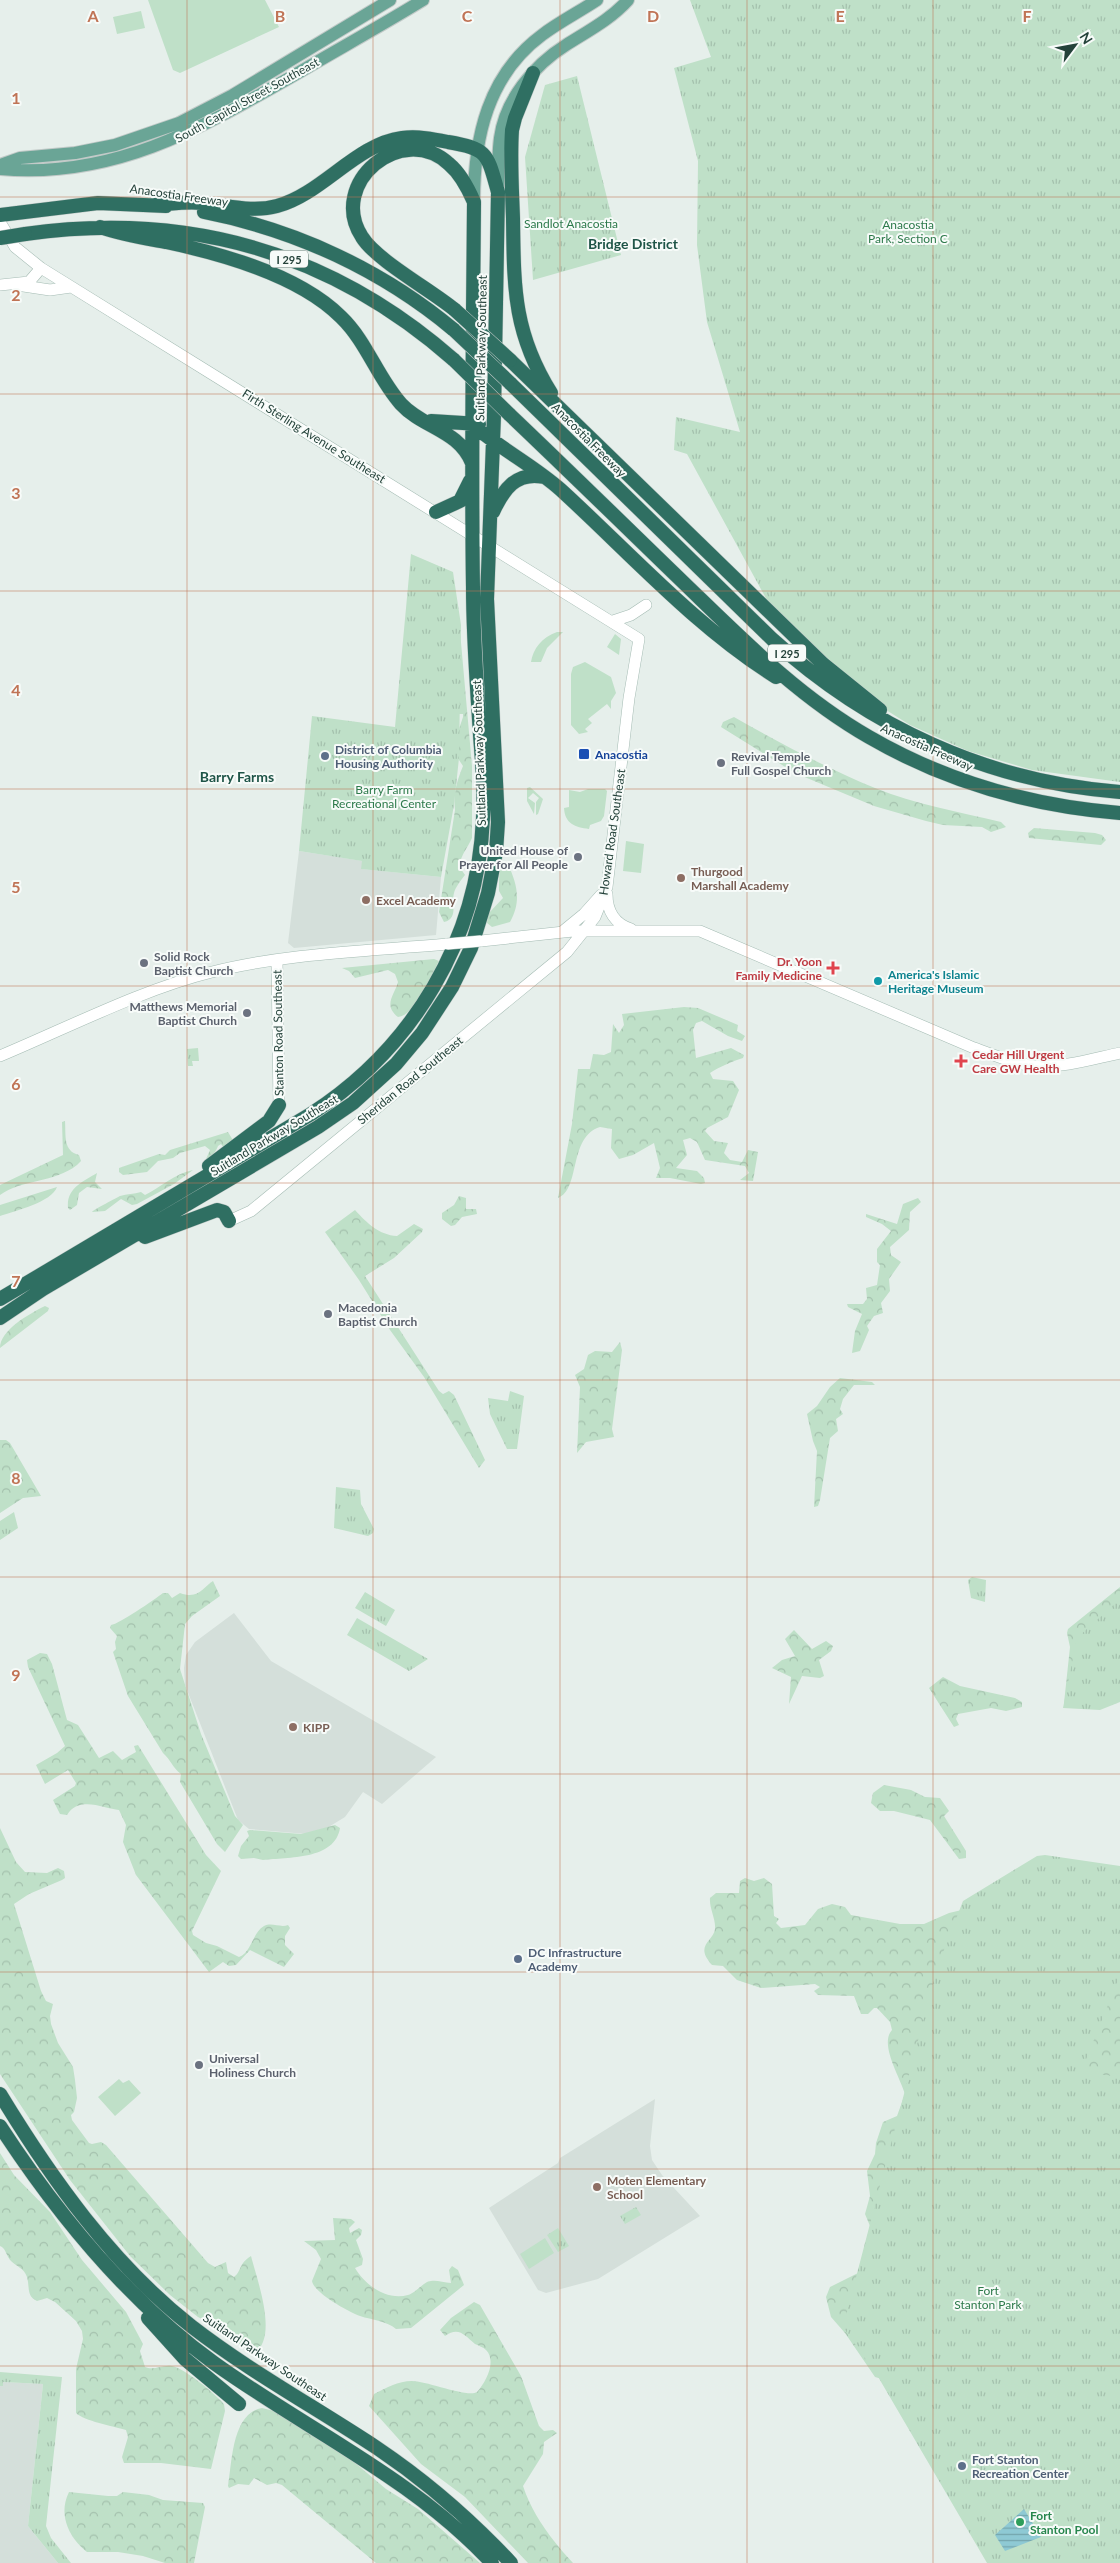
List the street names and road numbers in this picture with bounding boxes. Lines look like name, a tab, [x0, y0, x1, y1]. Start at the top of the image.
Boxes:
street label: South Capitol Street Southeast	[172, 54, 322, 146]
street label: Anacostia Freeway	[129, 181, 230, 209]
road number: I 295	[270, 250, 308, 268]
street label: Suitland Parkway Southeast	[472, 274, 490, 421]
street label: Firth Sterling Avenue Southeast	[240, 386, 389, 487]
street label: Anacostia Freeway	[549, 400, 630, 481]
road number: I 295	[768, 644, 806, 661]
street label: Suitland Parkway Southeast	[469, 679, 489, 826]
street label: Anacostia Freeway	[879, 720, 976, 774]
street label: Howard Road Southeast	[596, 767, 628, 896]
street label: Stanton Road Southeast	[269, 969, 287, 1096]
street label: Sheridan Road Southeast	[354, 1032, 466, 1127]
street label: Suitland Parkway Southeast	[208, 1091, 341, 1179]
street label: Suitland Parkway Southeast	[200, 2310, 330, 2404]

